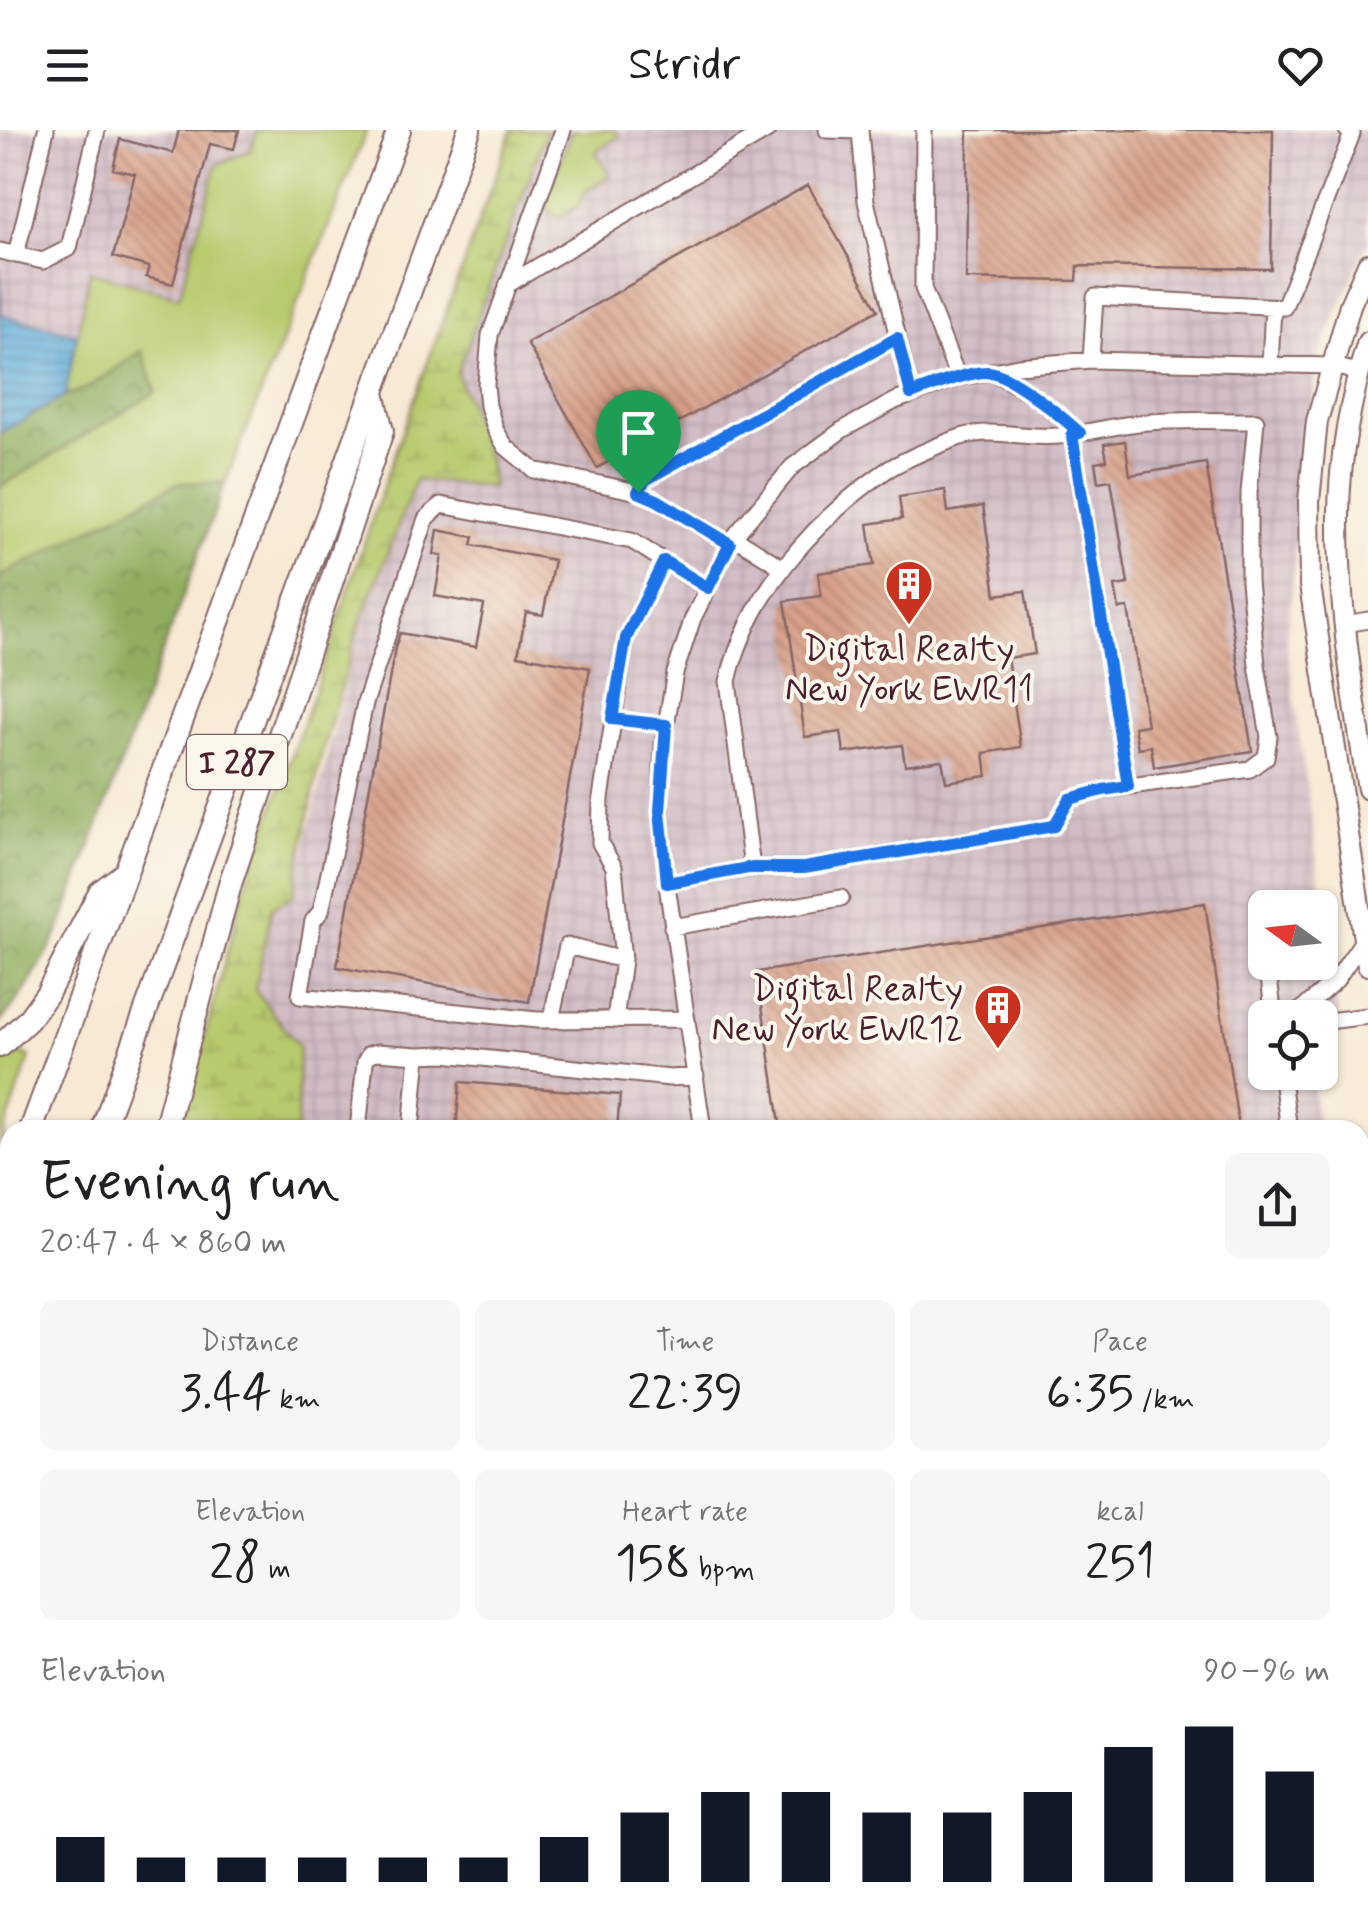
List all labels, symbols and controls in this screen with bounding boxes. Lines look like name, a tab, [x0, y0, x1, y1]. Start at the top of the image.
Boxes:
text: Stridr	[628, 36, 740, 95]
icon: menu	[40, 38, 95, 93]
icon: heart	[1273, 38, 1328, 93]
pin	[596, 390, 681, 493]
icon: arrive	[611, 405, 666, 460]
building icon: Digital Realty New York EWR11	[883, 558, 935, 626]
place label: Digital Realty New York EWR11	[785, 627, 1033, 713]
road number: I 287	[187, 735, 287, 789]
north arrow	[1248, 890, 1338, 980]
map controls	[1248, 890, 1338, 1090]
place label: Digital Realty New York EWR12	[712, 967, 963, 1053]
building icon: Digital Realty New York EWR12	[972, 982, 1024, 1050]
button: locate	[1248, 1000, 1338, 1090]
text: Evening run	[40, 1148, 340, 1220]
button: share	[1225, 1153, 1330, 1258]
text: 20:47 · 4 × 860 m	[40, 1222, 286, 1264]
text: Distance	[201, 1324, 299, 1361]
text: Time	[656, 1324, 714, 1361]
text: Pace	[1092, 1324, 1148, 1361]
text: 3.44	[180, 1361, 272, 1427]
text: 22:39	[627, 1361, 743, 1427]
text: 6:35	[1046, 1361, 1134, 1427]
text: km	[272, 1382, 320, 1419]
text: /km	[1134, 1382, 1194, 1419]
text: Elevation	[195, 1494, 305, 1531]
text: Heart rate	[622, 1494, 748, 1531]
text: kcal	[1096, 1494, 1144, 1531]
text: 28	[209, 1531, 261, 1597]
text: 158	[615, 1531, 691, 1597]
text: 251	[1085, 1531, 1155, 1597]
text: m	[261, 1552, 291, 1589]
text: bpm	[691, 1552, 755, 1589]
text: Elevation	[40, 1650, 166, 1692]
text: 90–96 m	[1204, 1650, 1330, 1692]

